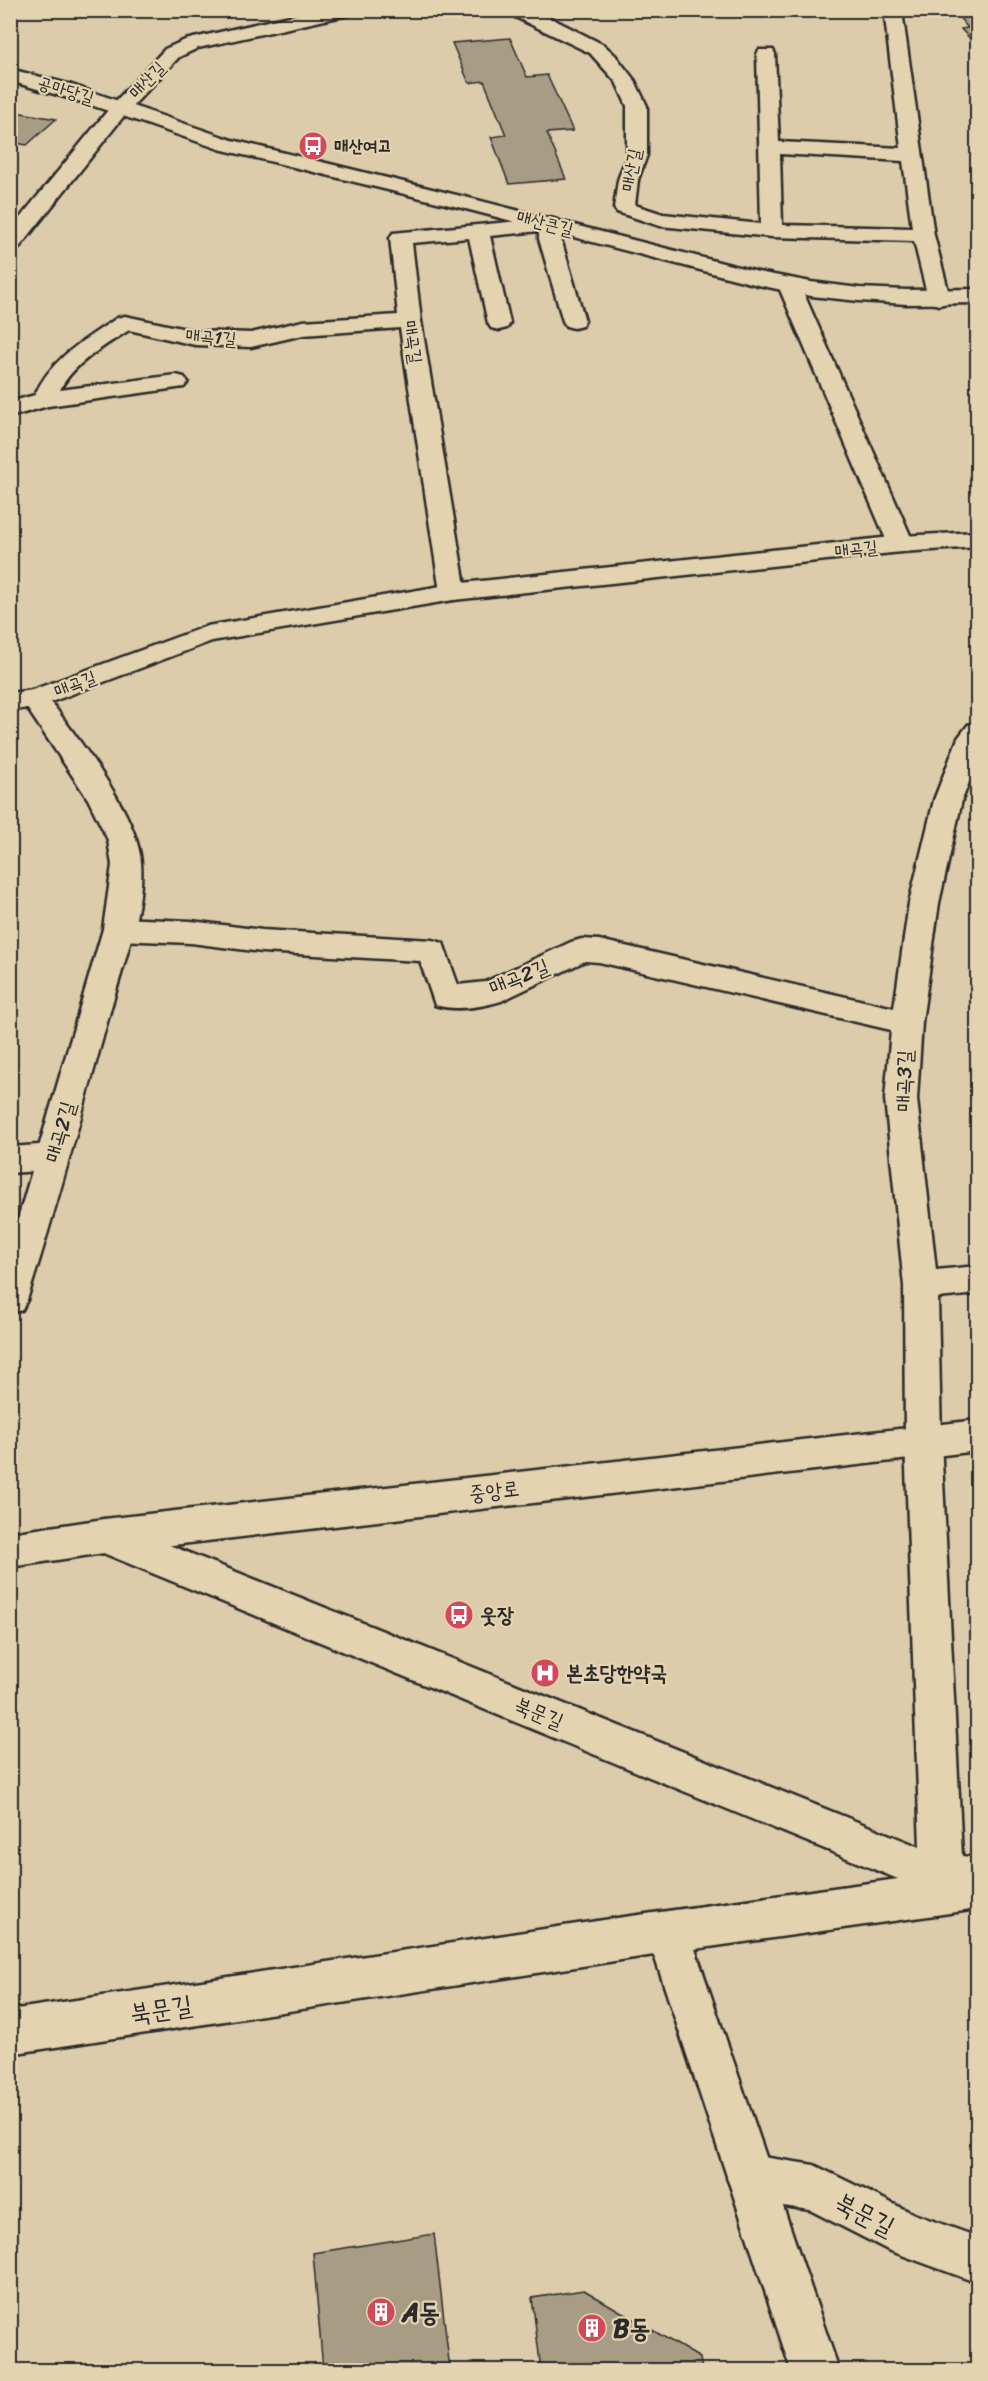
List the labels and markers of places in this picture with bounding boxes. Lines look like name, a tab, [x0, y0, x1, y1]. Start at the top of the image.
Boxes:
bus stop icon: 매산여고	[297, 130, 329, 162]
place label: 매산여고	[334, 130, 392, 162]
place label: 웃장	[480, 1596, 514, 1634]
bus stop icon: 웃장	[443, 1599, 475, 1631]
place label: 본초당한약국	[566, 1654, 667, 1692]
hospital icon: 본초당한약국	[529, 1657, 561, 1689]
place label: A동	[401, 2289, 440, 2335]
building icon: A동	[365, 2296, 397, 2328]
place label: B동	[613, 2305, 650, 2351]
building icon: B동	[576, 2312, 608, 2344]

